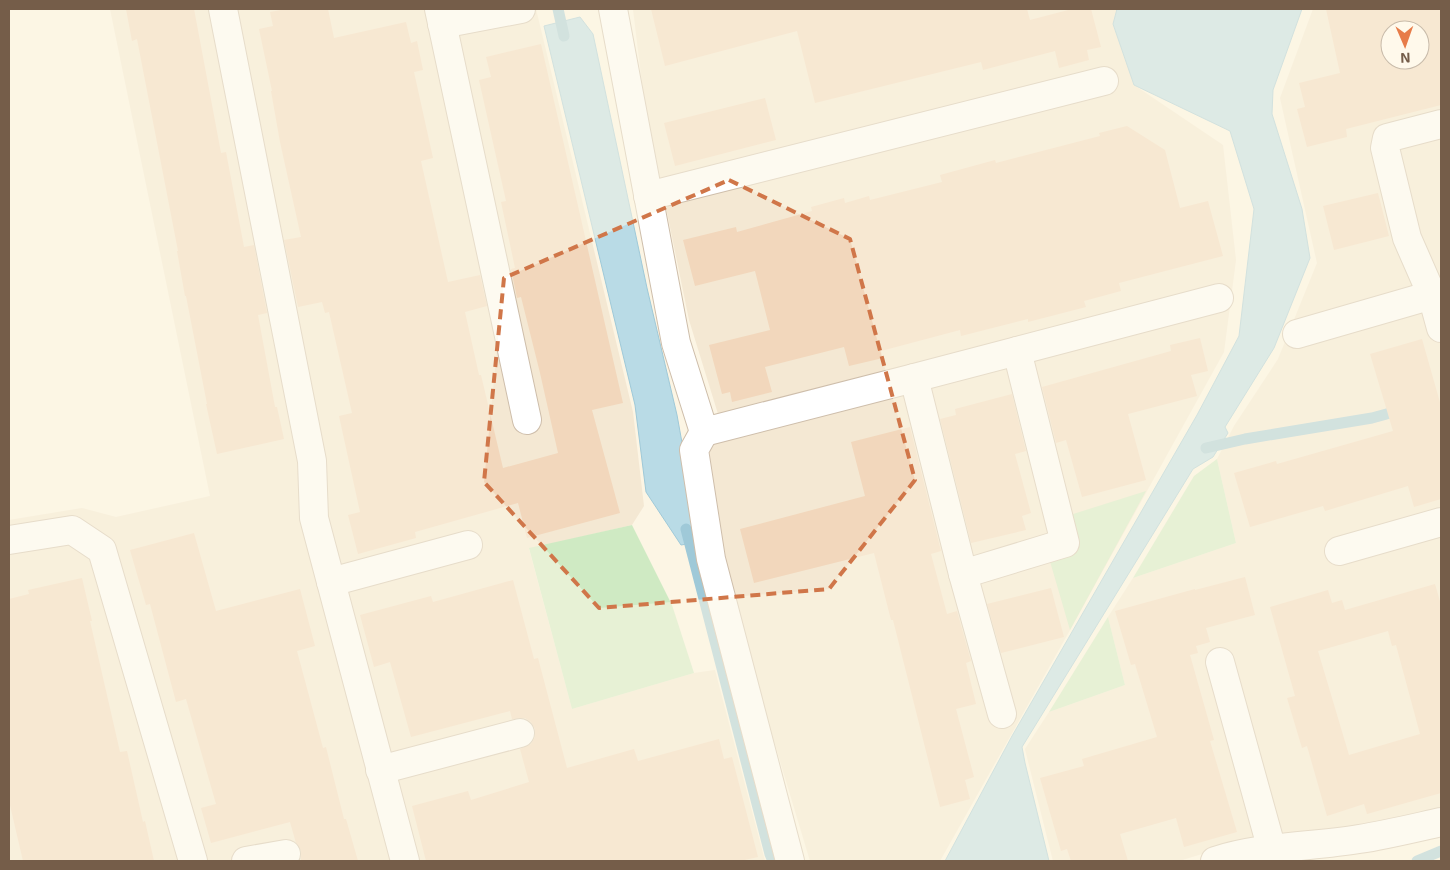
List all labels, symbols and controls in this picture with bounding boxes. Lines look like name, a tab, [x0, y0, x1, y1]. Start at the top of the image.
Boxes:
north arrow	[1380, 20, 1430, 70]
text: N	[1400, 50, 1411, 67]

